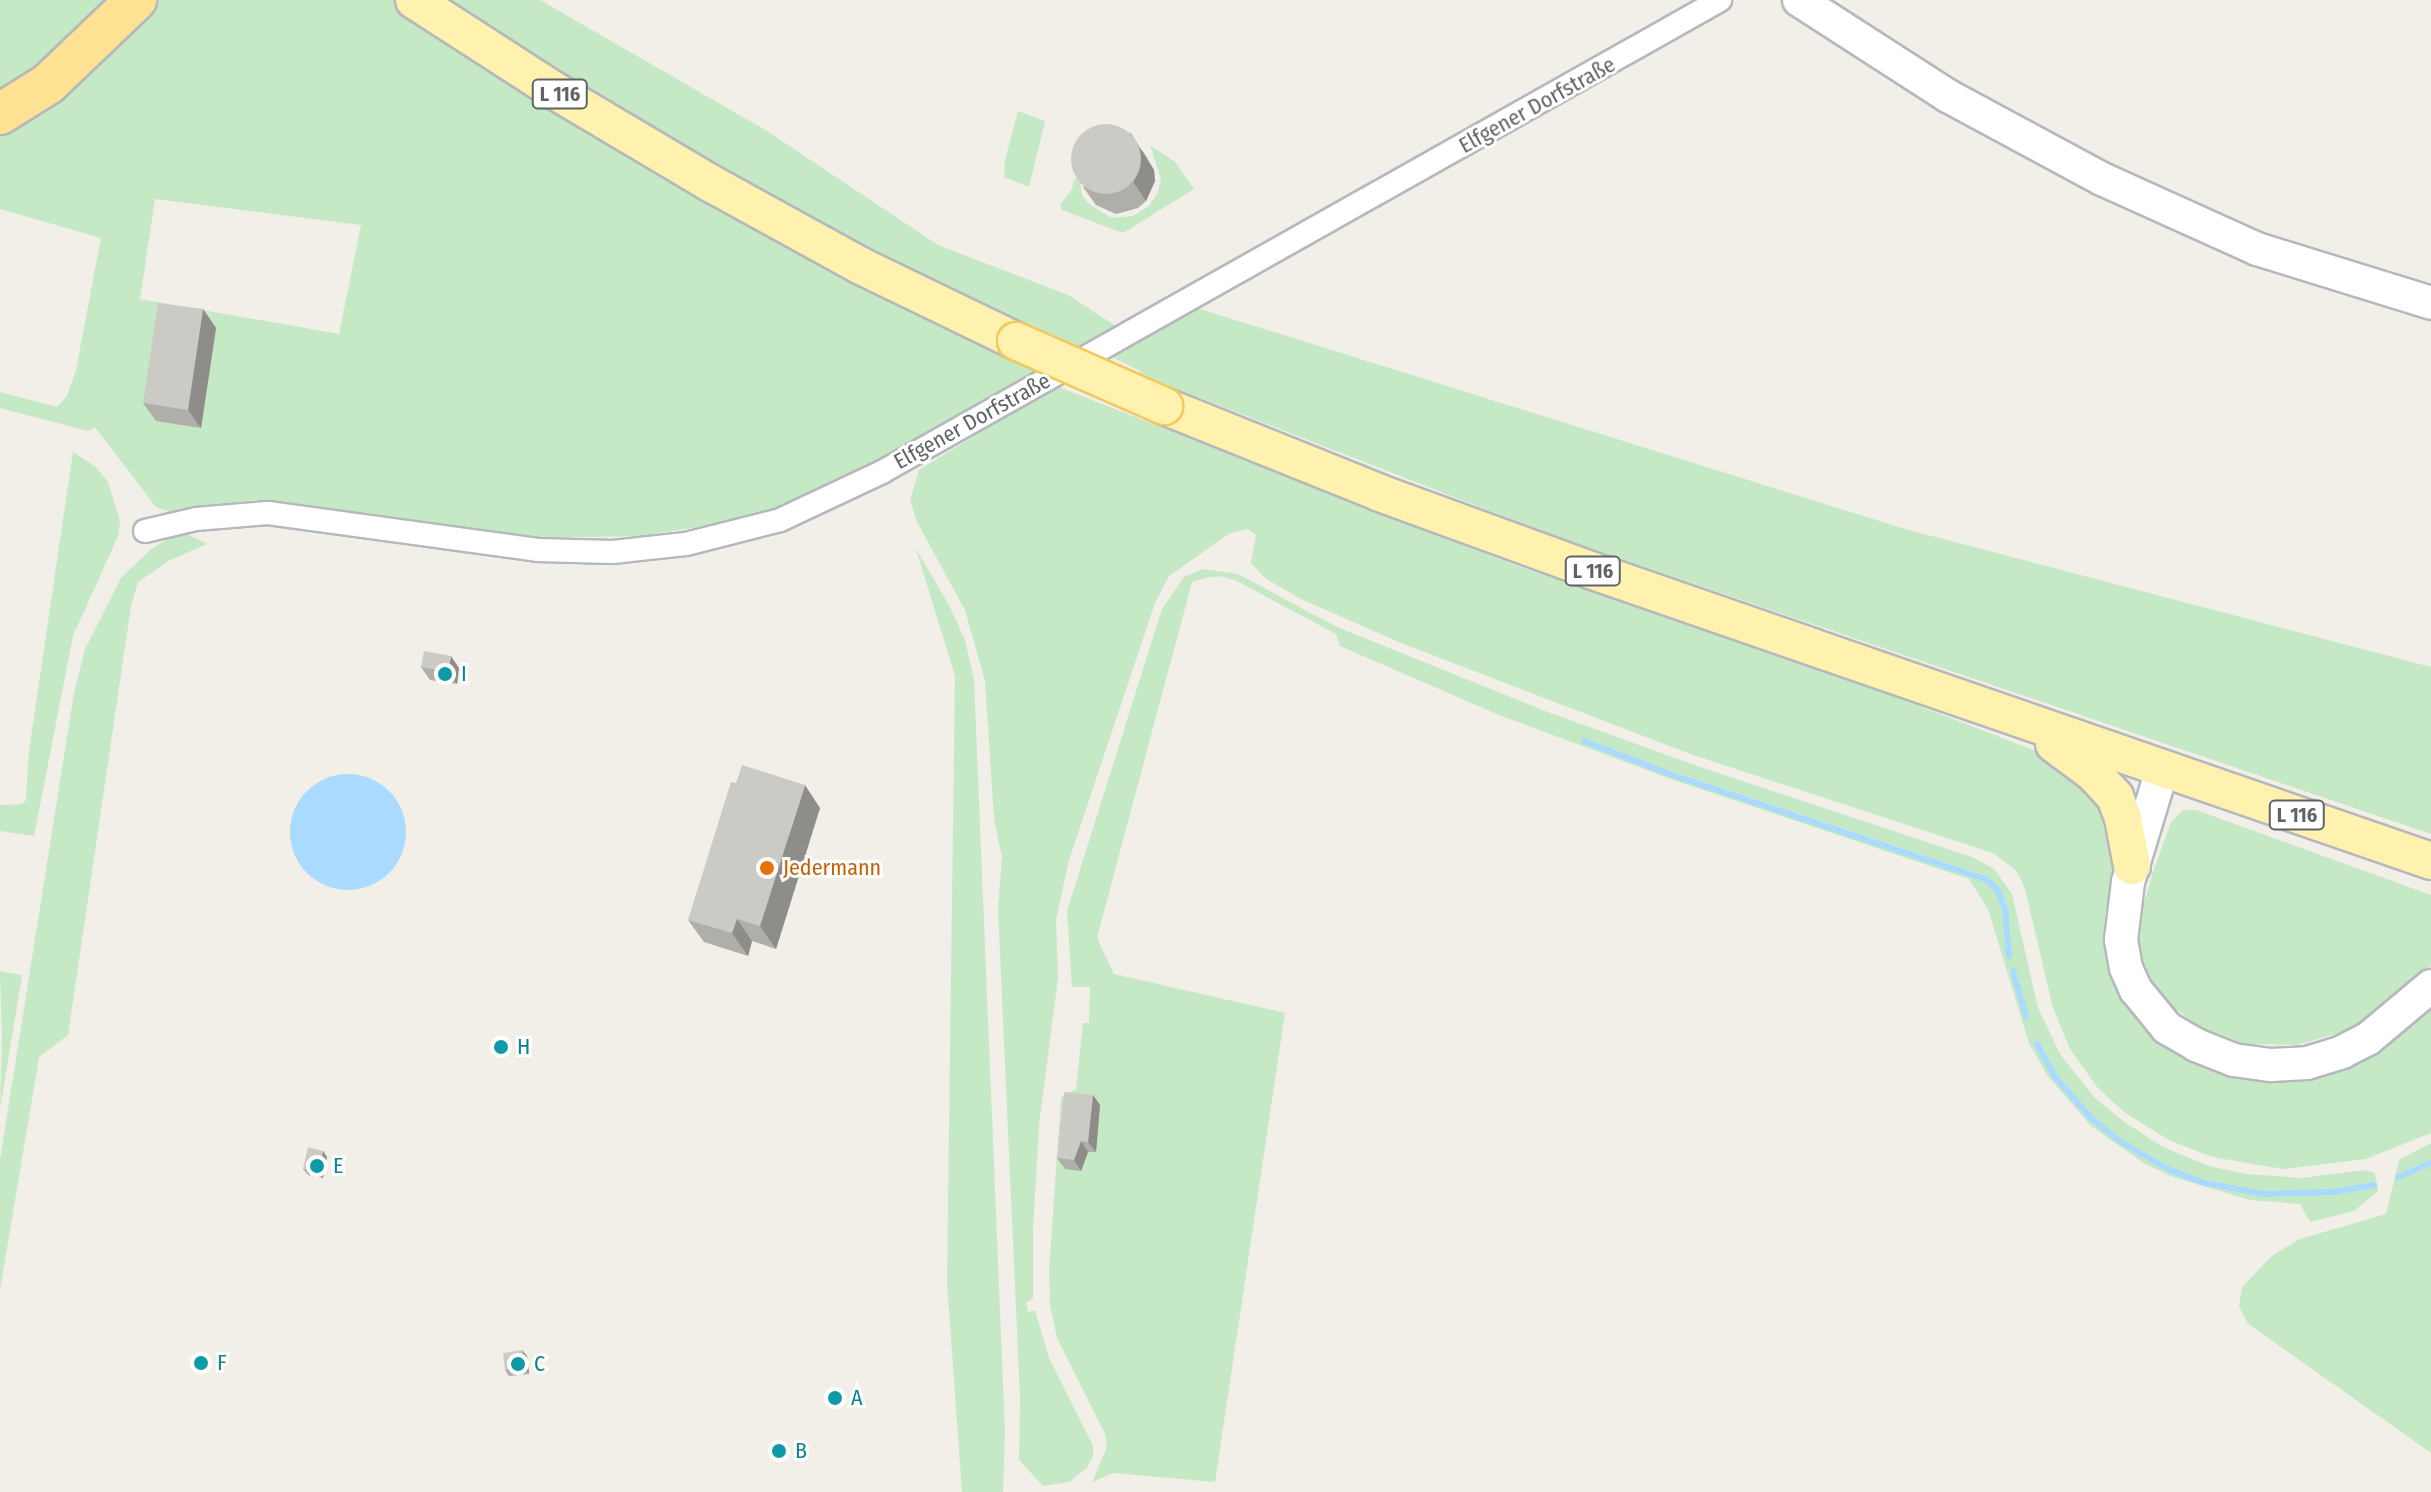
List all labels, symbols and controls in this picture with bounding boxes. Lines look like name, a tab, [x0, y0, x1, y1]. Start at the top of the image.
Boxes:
street label: Elfgener Dorfstraße	[1454, 51, 1620, 159]
road number: L 116	[530, 78, 590, 110]
street label: Elfgener Dorfstraße	[889, 367, 1055, 475]
road number: L 116	[1563, 555, 1623, 587]
place label: I	[461, 661, 467, 687]
marker: I	[436, 665, 454, 683]
road number: L 116	[2267, 799, 2327, 831]
place label: Jedermann	[783, 855, 881, 881]
marker: Jedermann	[758, 859, 776, 877]
place label: H	[517, 1034, 530, 1060]
marker: H	[492, 1038, 510, 1056]
place label: E	[333, 1153, 343, 1179]
marker: E	[308, 1157, 326, 1175]
place label: F	[217, 1350, 227, 1376]
place label: C	[534, 1351, 545, 1377]
marker: F	[192, 1354, 210, 1372]
marker: C	[509, 1355, 527, 1373]
place label: A	[851, 1385, 863, 1411]
marker: A	[826, 1389, 844, 1407]
place label: B	[795, 1438, 807, 1464]
marker: B	[770, 1442, 788, 1460]

